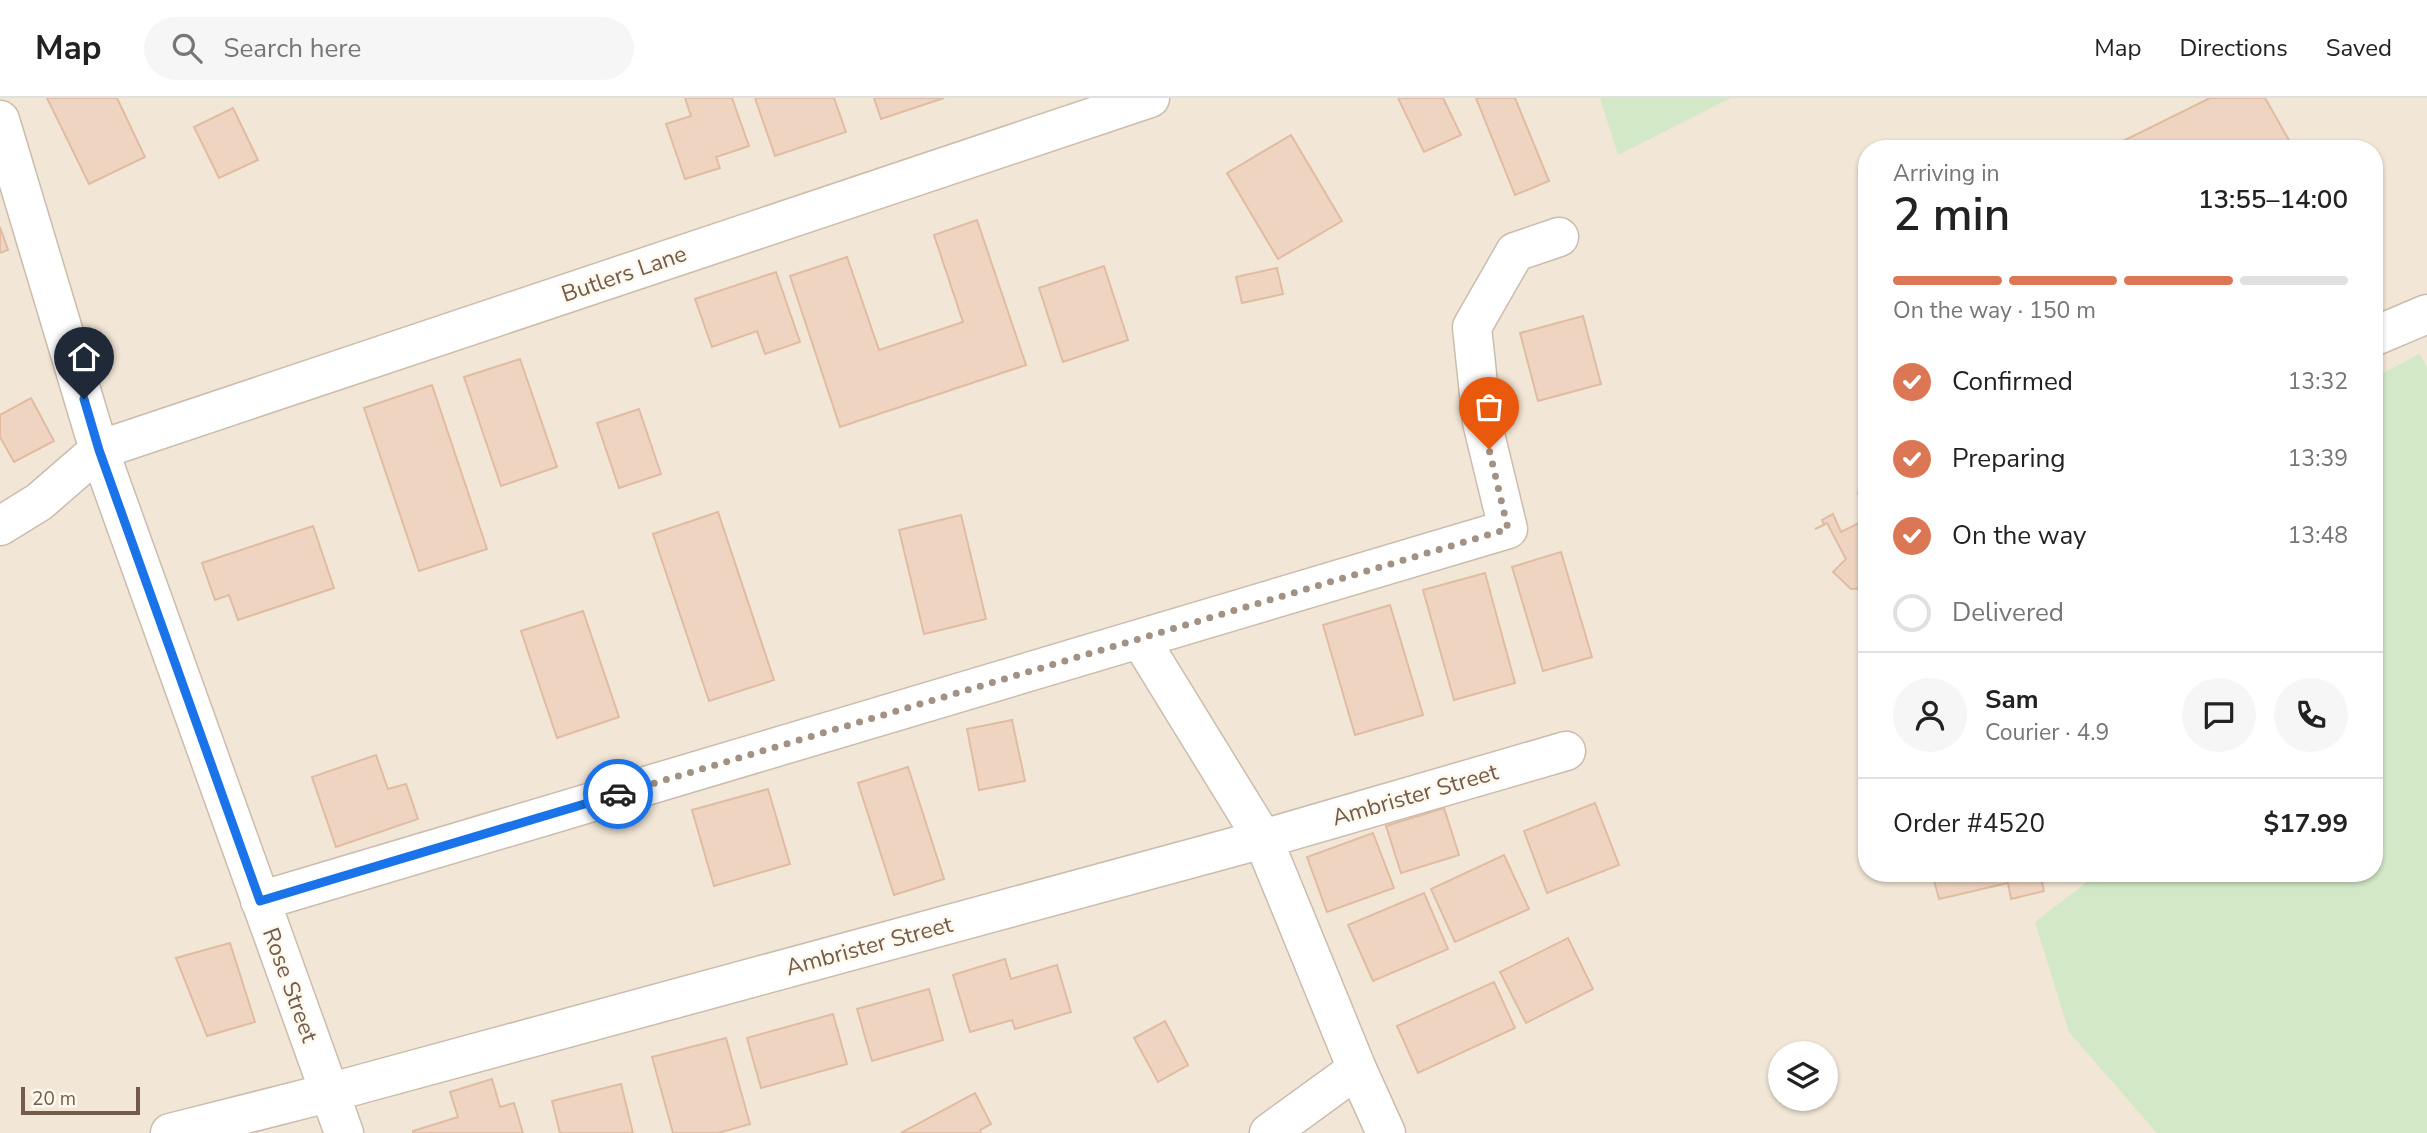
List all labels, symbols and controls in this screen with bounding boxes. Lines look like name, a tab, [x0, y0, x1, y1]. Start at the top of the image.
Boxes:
search box	[144, 17, 634, 80]
text: Map	[35, 26, 102, 71]
icon: search	[168, 29, 206, 67]
text: Search here	[224, 31, 361, 66]
text: Map	[2094, 32, 2141, 64]
text: Directions	[2179, 32, 2288, 64]
text: Saved	[2326, 32, 2392, 64]
text: Arriving in	[1893, 158, 2000, 189]
text: 13:55–14:00	[2198, 182, 2348, 217]
text: 2 min	[1893, 183, 2010, 246]
street label: Butlers Lane	[557, 238, 691, 310]
text: On the way · 150 m	[1893, 295, 2096, 326]
pin	[54, 327, 114, 399]
icon: home	[65, 338, 103, 376]
icon: check	[1893, 363, 1931, 401]
text: Confirmed	[1952, 364, 2073, 399]
text: 13:32	[2288, 366, 2348, 397]
pin	[1459, 377, 1519, 449]
icon: bag	[1470, 388, 1508, 426]
icon: check	[1893, 440, 1931, 478]
text: Preparing	[1952, 441, 2065, 476]
text: 13:39	[2288, 443, 2348, 474]
icon: check	[1893, 517, 1931, 555]
text: On the way	[1952, 518, 2086, 553]
text: 13:48	[2288, 520, 2348, 551]
text: Delivered	[1952, 595, 2064, 630]
button: person	[1893, 678, 1967, 752]
button: chat	[2182, 678, 2256, 752]
button: phone	[2274, 678, 2348, 752]
text: Sam	[1985, 682, 2038, 717]
text: Courier · 4.9	[1985, 717, 2109, 748]
street label: Ambrister Street	[1328, 756, 1503, 834]
courier	[583, 759, 653, 829]
icon: car	[599, 775, 637, 813]
text: Order #4520	[1893, 806, 2045, 841]
text: $17.99	[2264, 806, 2348, 841]
street label: Ambrister Street	[782, 909, 957, 983]
street label: Rose Street	[255, 923, 325, 1048]
map controls	[1768, 1041, 1838, 1111]
button: layers	[1768, 1041, 1838, 1111]
scale bar	[21, 1084, 140, 1116]
text: 20 m	[32, 1086, 76, 1112]

